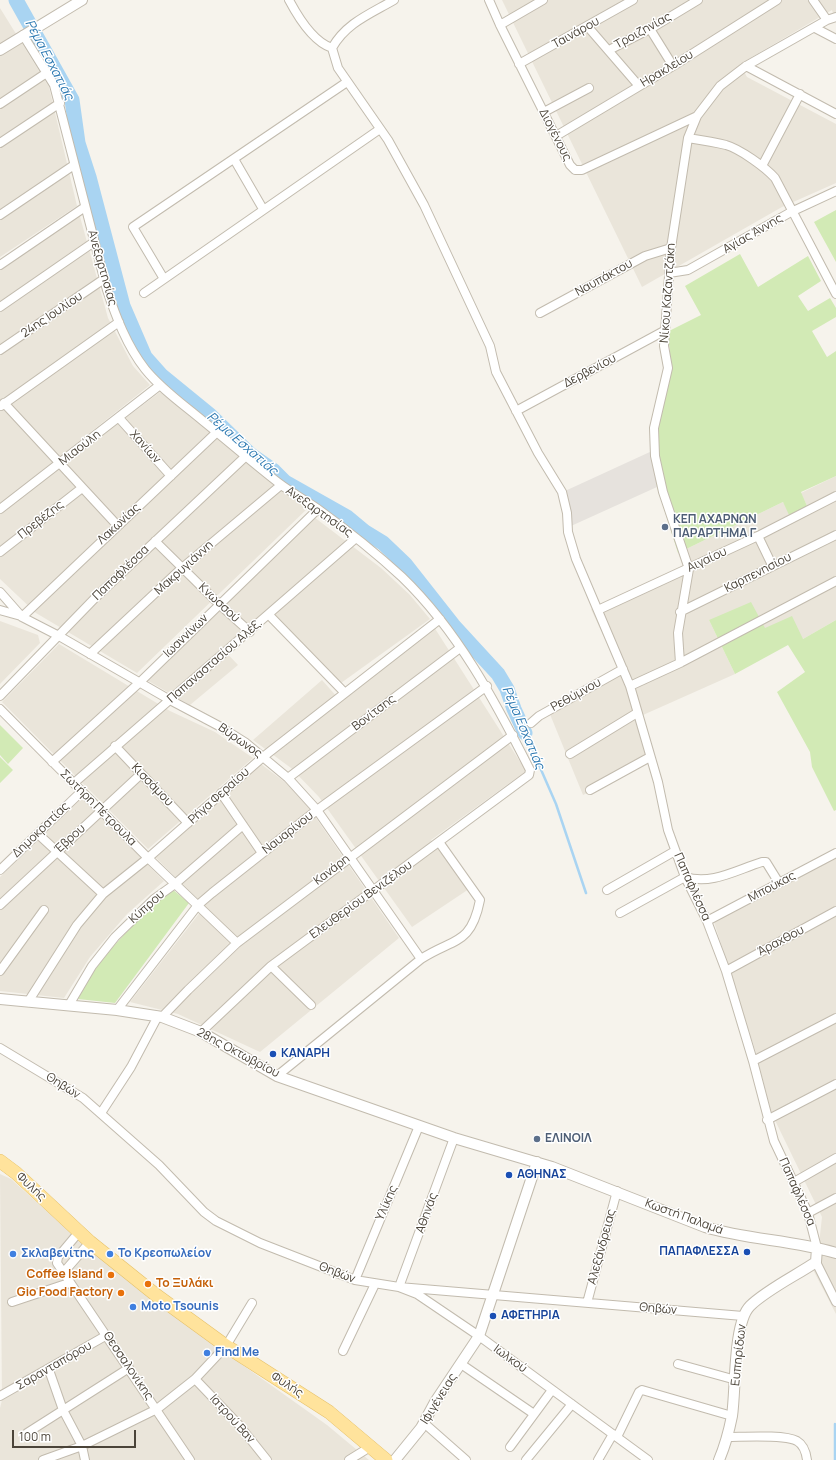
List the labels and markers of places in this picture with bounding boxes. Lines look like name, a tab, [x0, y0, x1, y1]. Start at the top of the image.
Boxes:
place label: ΚΕΠ ΑΧΑΡΝΩΝ ΠΑΡΑΡΤΗΜΑ Γ	[673, 513, 757, 541]
marker: ΚΕΠ ΑΧΑΡΝΩΝ ΠΑΡΑΡΤΗΜΑ Γ	[660, 522, 670, 532]
place label: ΚΑΝΑΡΗ	[281, 1047, 330, 1061]
marker: ΚΑΝΑΡΗ	[268, 1049, 278, 1059]
place label: ΕΛΙΝΟΙΛ	[545, 1132, 592, 1146]
marker: ΕΛΙΝΟΙΛ	[532, 1134, 542, 1144]
place label: ΑΘΗΝΑΣ	[517, 1168, 567, 1182]
marker: ΑΘΗΝΑΣ	[504, 1170, 514, 1180]
place label: ΠΑΠΑΦΛΕΣΣΑ	[659, 1245, 739, 1259]
place label: Σκλαβενίτης	[21, 1247, 94, 1261]
place label: Το Κρεοπωλείον	[118, 1247, 212, 1261]
marker: ΠΑΠΑΦΛΕΣΣΑ	[742, 1247, 752, 1257]
marker: Σκλαβενίτης	[8, 1249, 18, 1259]
marker: Το Κρεοπωλείον	[105, 1249, 115, 1259]
place label: Coffee Island	[27, 1268, 103, 1282]
marker: Coffee Island	[106, 1270, 116, 1280]
place label: Το Ξυλάκι	[156, 1277, 214, 1291]
marker: Το Ξυλάκι	[143, 1279, 153, 1289]
place label: Gio Food Factory	[17, 1286, 113, 1300]
marker: Gio Food Factory	[116, 1288, 126, 1298]
place label: Moto Tsounis	[141, 1300, 219, 1314]
marker: Moto Tsounis	[128, 1302, 138, 1312]
place label: ΑΦΕΤΗΡΙΑ	[501, 1309, 560, 1323]
marker: ΑΦΕΤΗΡΙΑ	[488, 1311, 498, 1321]
place label: Find Me	[215, 1346, 259, 1360]
marker: Find Me	[202, 1348, 212, 1358]

